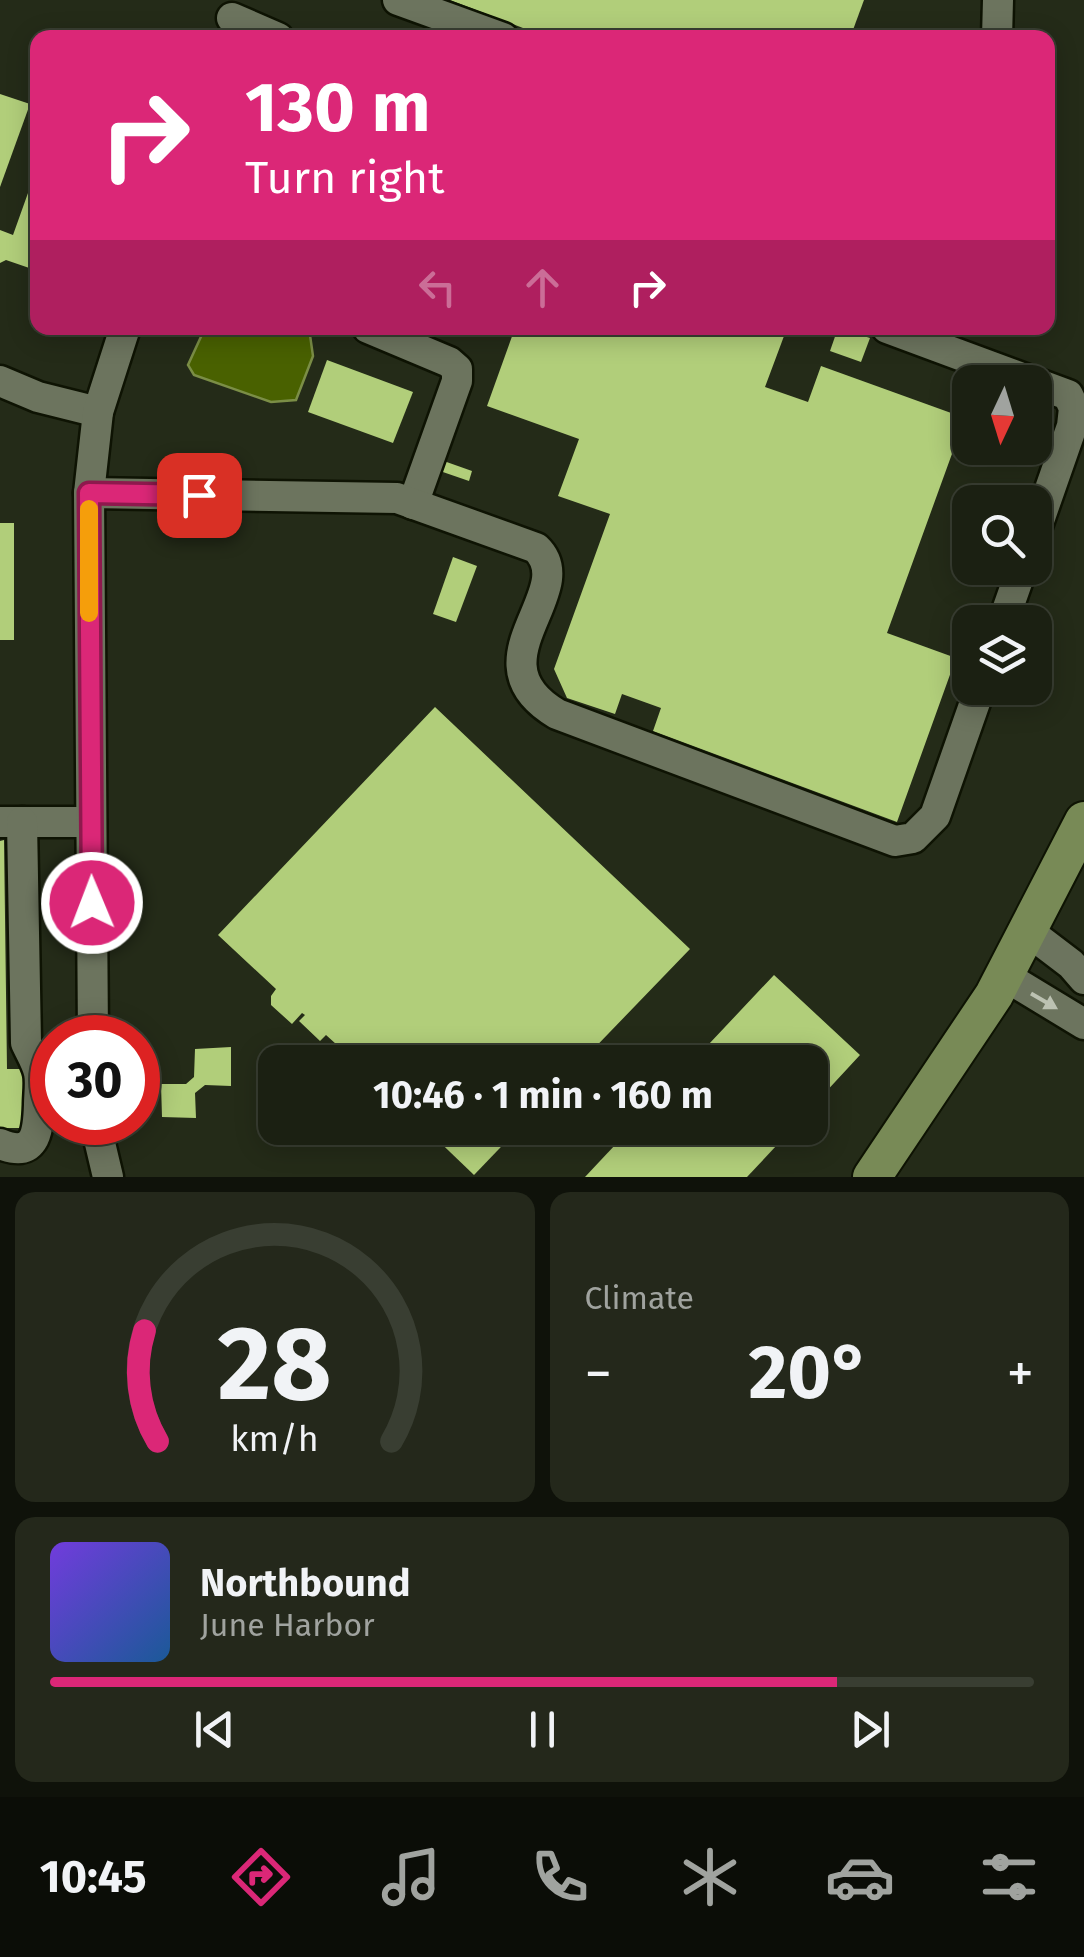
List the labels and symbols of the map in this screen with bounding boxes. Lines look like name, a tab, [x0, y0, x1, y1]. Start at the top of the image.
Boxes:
north arrow	[952, 365, 1052, 465]
pin	[157, 453, 242, 538]
position arrow	[40, 851, 144, 955]
one-way arrow	[1029, 993, 1058, 1010]
speed limit sign: 30	[30, 1015, 160, 1145]

